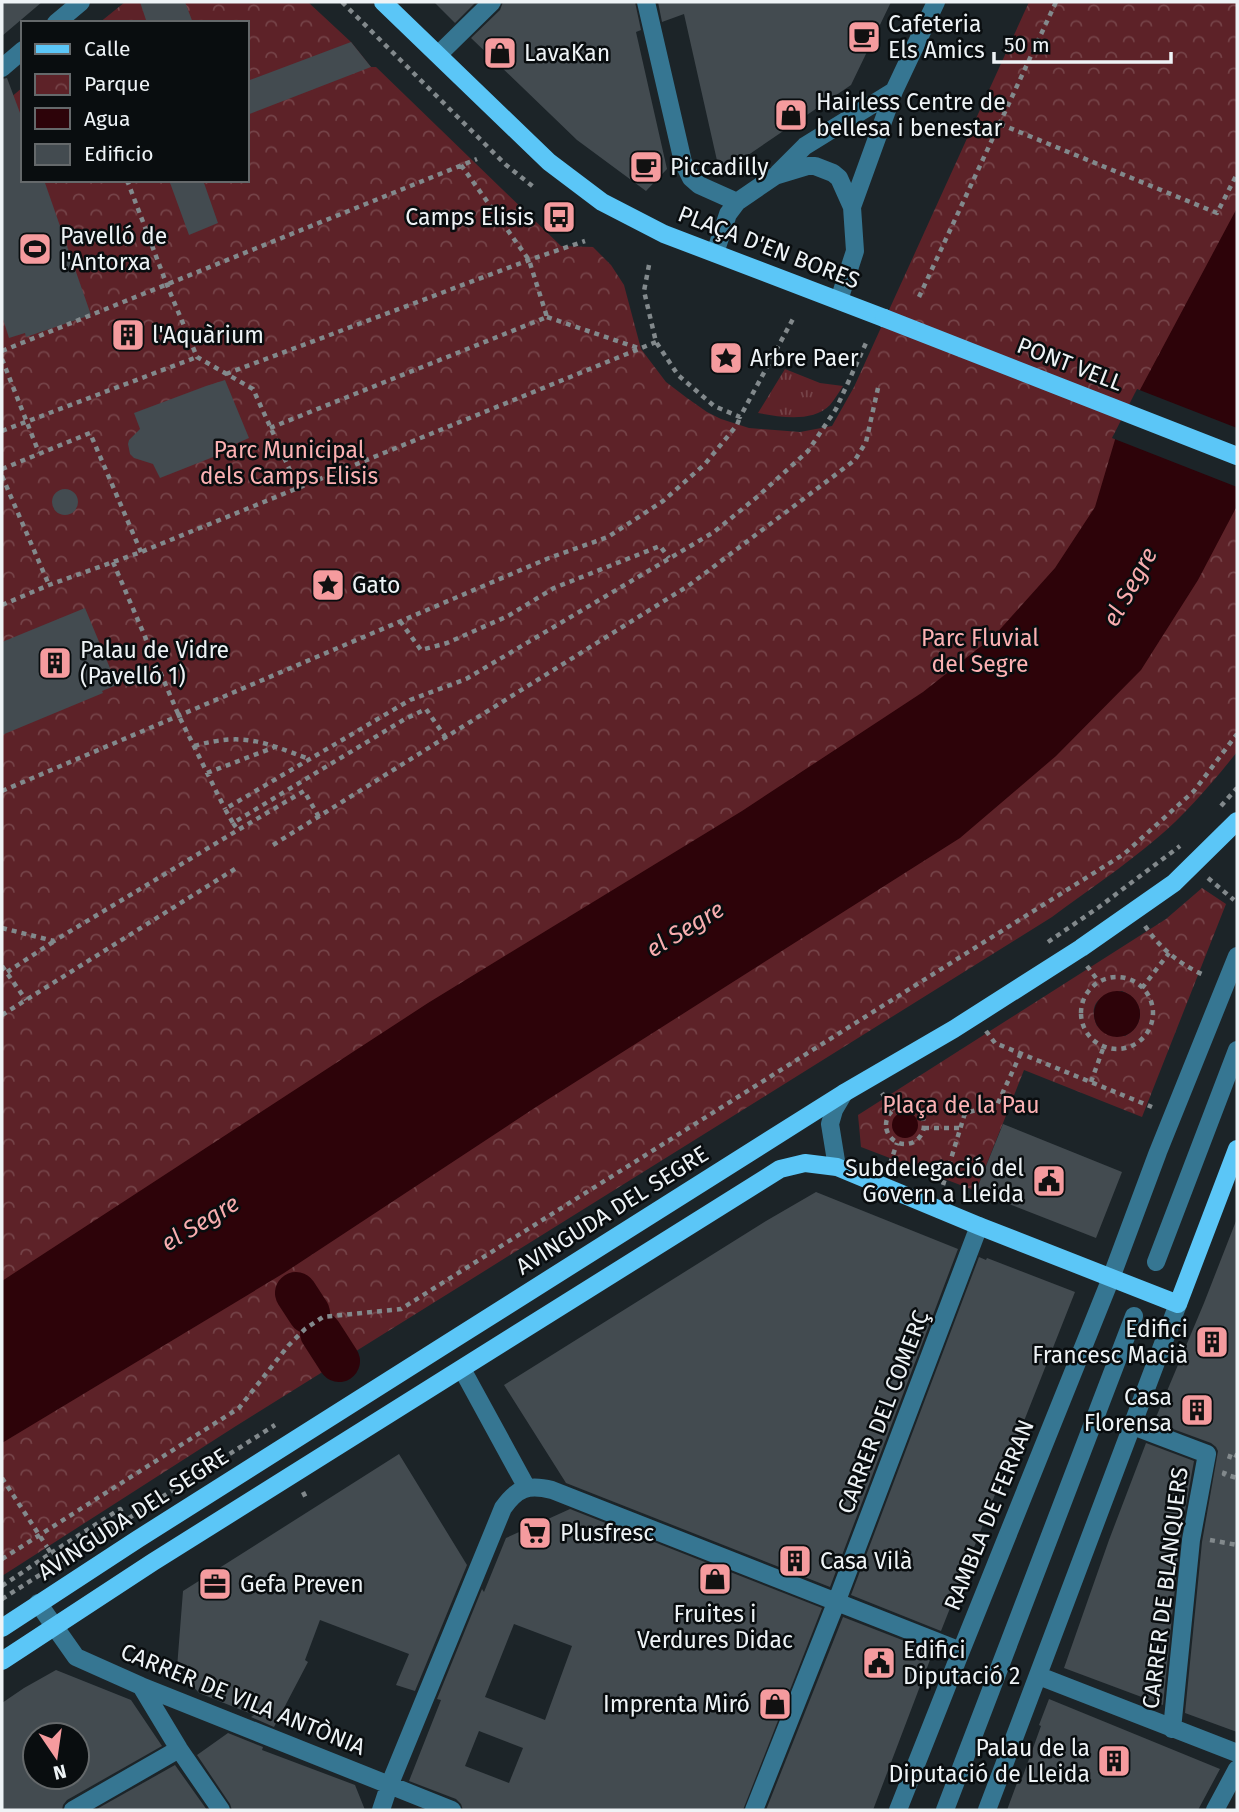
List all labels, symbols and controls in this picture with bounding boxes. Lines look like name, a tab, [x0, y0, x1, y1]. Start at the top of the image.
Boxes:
place label: Cafeteria Els Amics	[888, 10, 985, 64]
cafe icon: Cafeteria Els Amics	[845, 18, 883, 56]
legend	[21, 21, 248, 182]
scale bar	[994, 21, 1171, 65]
text: 50 m	[1004, 32, 1050, 58]
shop icon: LavaKan	[481, 34, 519, 72]
text: Calle	[84, 36, 130, 62]
place label: LavaKan	[524, 39, 610, 67]
text: Parque	[84, 71, 150, 97]
place label: Hairless Centre de bellesa i benestar	[816, 88, 1006, 142]
shop icon: Hairless Centre de bellesa i benestar	[772, 96, 810, 134]
text: Agua	[84, 106, 130, 132]
text: Edificio	[84, 141, 154, 167]
cafe icon: Piccadilly	[627, 148, 665, 186]
place label: Piccadilly	[670, 153, 769, 181]
bus stop icon: Camps Elisis	[540, 198, 578, 236]
street label: PLAÇA D'EN BORES	[674, 199, 864, 295]
place label: Camps Elisis	[405, 203, 534, 231]
place label: Pavelló de l'Antorxa	[60, 222, 167, 276]
sports icon: Pavelló de l'Antorxa	[16, 230, 54, 268]
building icon: l'Aquàrium	[109, 316, 147, 354]
place label: l'Aquàrium	[152, 321, 264, 349]
street label: PONT VELL	[1013, 331, 1127, 397]
place icon: Arbre Paer	[707, 339, 745, 377]
place label: Arbre Paer	[750, 344, 859, 372]
park label: Parc Municipal dels Camps Elisis	[200, 436, 378, 490]
water label: el Segre	[1097, 543, 1163, 631]
place icon: Gato	[309, 566, 347, 604]
place label: Gato	[352, 571, 400, 599]
park label: Parc Fluvial del Segre	[921, 624, 1039, 678]
place label: Palau de Vidre (Pavelló 1)	[80, 636, 229, 690]
building icon: Palau de Vidre (Pavelló 1)	[36, 644, 74, 682]
water label: el Segre	[641, 895, 729, 963]
park label: Plaça de la Pau	[882, 1091, 1040, 1119]
street label: AVINGUDA DEL SEGRE	[511, 1139, 713, 1281]
place label: Subdelegació del Govern a Lleida	[845, 1154, 1024, 1208]
public building icon: Subdelegació del Govern a Lleida	[1030, 1162, 1068, 1200]
water label: el Segre	[156, 1189, 244, 1257]
street label: CARRER DEL COMERÇ	[831, 1306, 935, 1518]
place label: Edifici Francesc Macià	[1032, 1315, 1188, 1369]
building icon: Edifici Francesc Macià	[1193, 1323, 1231, 1361]
place label: Casa Florensa	[1084, 1383, 1172, 1437]
building icon: Casa Florensa	[1178, 1391, 1216, 1429]
street label: RAMBLA DE FERRAN	[938, 1416, 1040, 1614]
street label: AVINGUDA DEL SEGRE	[32, 1442, 234, 1586]
street label: CARRER DE BLANQUERS	[1136, 1465, 1194, 1711]
supermarket icon: Plusfresc	[516, 1514, 554, 1552]
place label: Plusfresc	[560, 1519, 654, 1547]
building icon: Casa Vilà	[776, 1542, 814, 1580]
place label: Casa Vilà	[820, 1547, 912, 1575]
shop icon: Fruites i Verdures Didac	[696, 1560, 734, 1598]
office icon: Gefa Preven	[196, 1565, 234, 1603]
place label: Gefa Preven	[240, 1570, 364, 1598]
place label: Fruites i Verdures Didac	[637, 1600, 793, 1654]
street label: CARRER DE VILA ANTÒNIA	[117, 1636, 371, 1761]
place label: Edifici Diputació 2	[903, 1636, 1020, 1690]
public building icon: Edifici Diputació 2	[860, 1644, 898, 1682]
shop icon: Imprenta Miró	[756, 1685, 794, 1723]
place label: Imprenta Miró	[603, 1690, 750, 1718]
north arrow	[21, 1721, 91, 1791]
place label: Palau de la Diputació de Lleida	[889, 1734, 1090, 1788]
building icon: Palau de la Diputació de Lleida	[1095, 1742, 1133, 1780]
text: N	[51, 1759, 68, 1785]

